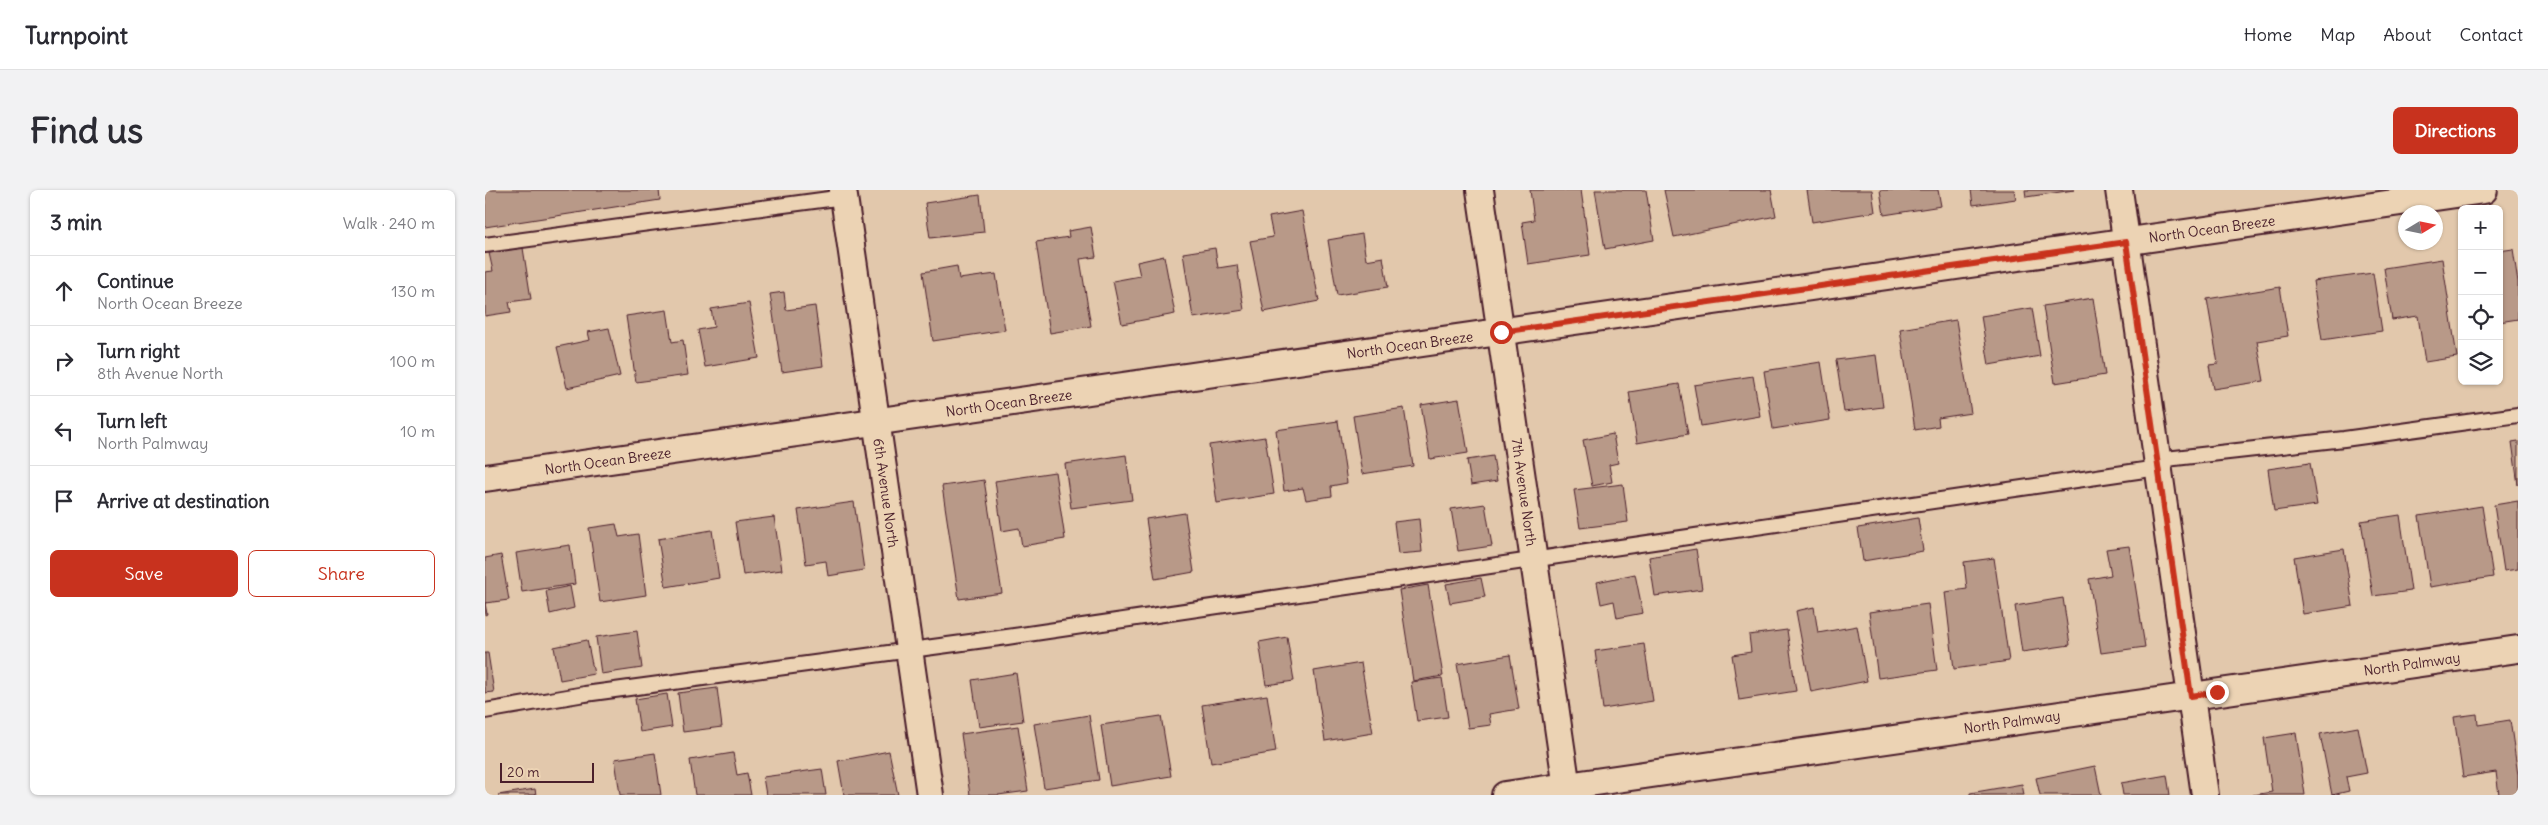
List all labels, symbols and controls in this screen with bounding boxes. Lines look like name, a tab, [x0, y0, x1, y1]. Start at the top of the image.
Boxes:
text: Turnpoint	[25, 20, 128, 50]
text: Home	[2244, 23, 2292, 46]
text: Map	[2320, 23, 2355, 46]
text: About	[2383, 23, 2431, 46]
text: Contact	[2459, 23, 2523, 46]
button: Directions	[2393, 107, 2518, 154]
text: Find us	[30, 108, 143, 152]
north arrow	[2398, 205, 2443, 250]
map controls	[2458, 205, 2503, 385]
button: +	[2458, 205, 2503, 250]
text: 3 min	[50, 209, 102, 236]
street label: North Ocean Breeze	[2148, 211, 2276, 247]
text: Walk · 240 m	[343, 213, 435, 233]
button: −	[2458, 250, 2503, 295]
text: Continue	[97, 269, 174, 293]
icon: ahead	[50, 277, 78, 305]
text: 130 m	[391, 281, 435, 301]
text: North Ocean Breeze	[97, 293, 243, 313]
button: locate	[2458, 295, 2503, 340]
route start	[1490, 321, 1513, 344]
street label: North Ocean Breeze	[1346, 327, 1474, 363]
text: Turn right	[97, 339, 180, 363]
button: layers	[2458, 340, 2503, 385]
icon: right	[50, 347, 78, 375]
text: 100 m	[390, 351, 435, 371]
text: 8th Avenue North	[97, 363, 223, 383]
street label: North Ocean Breeze	[945, 385, 1073, 421]
text: Turn left	[97, 409, 167, 433]
icon: left	[50, 417, 78, 445]
text: 10 m	[400, 421, 435, 441]
text: North Palmway	[97, 433, 208, 453]
street label: 6th Avenue North	[869, 437, 903, 549]
street label: 7th Avenue North	[1507, 437, 1541, 547]
street label: North Ocean Breeze	[544, 443, 672, 479]
icon: arrive	[50, 487, 78, 515]
text: Arrive at destination	[97, 489, 270, 513]
button: Save	[50, 550, 238, 597]
button: Share	[248, 550, 435, 597]
street label: North Palmway	[2362, 648, 2462, 680]
route end	[2206, 681, 2229, 704]
street label: North Palmway	[1962, 706, 2062, 738]
scale bar	[500, 760, 594, 783]
text: 20 m	[507, 763, 540, 781]

